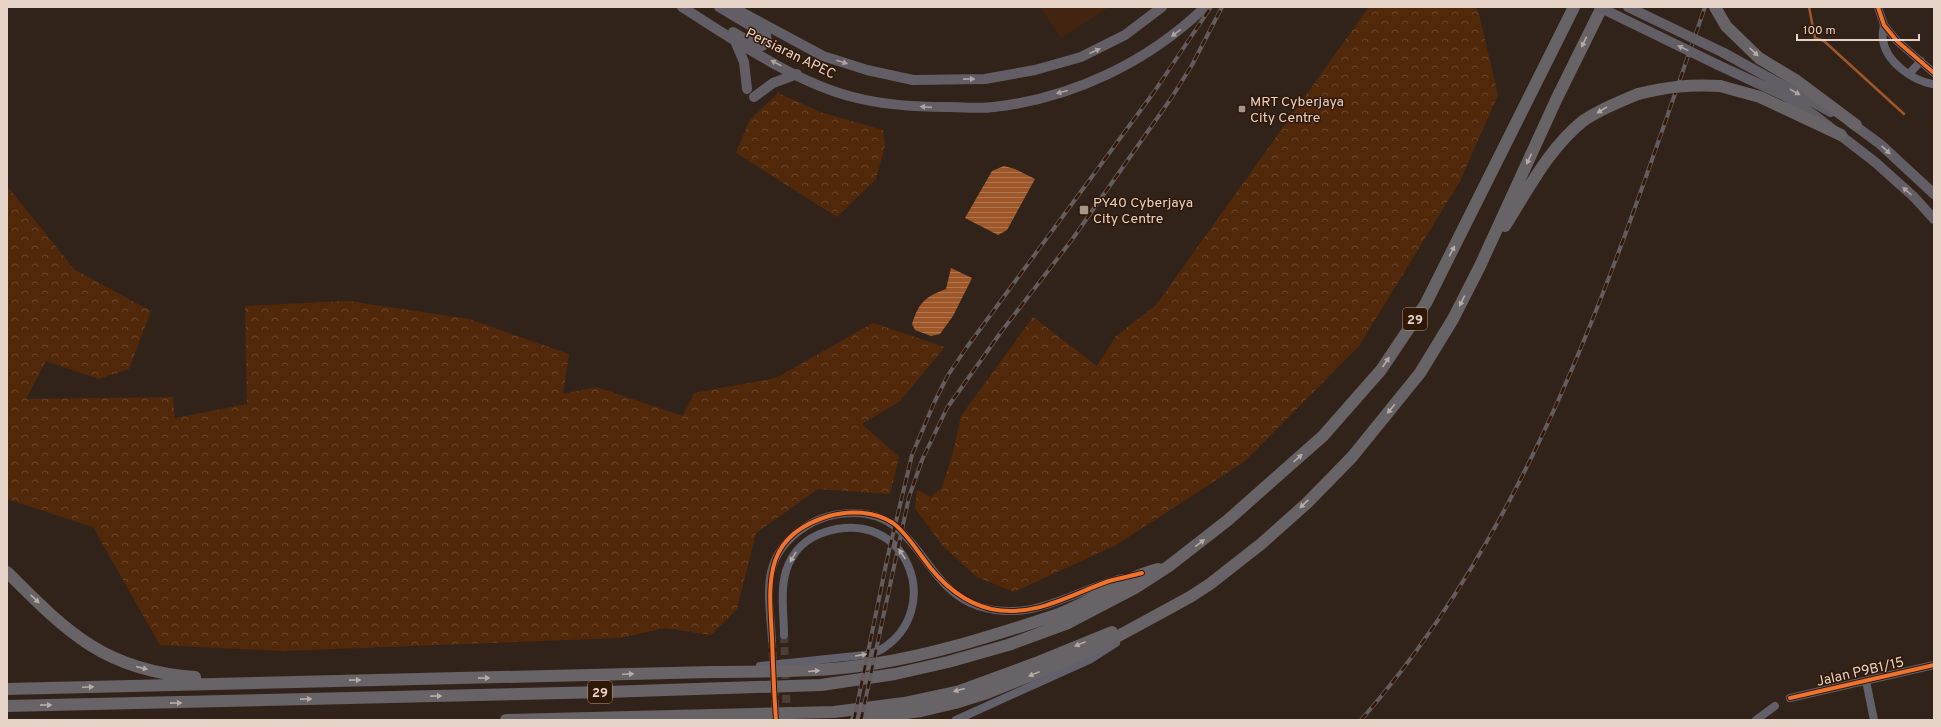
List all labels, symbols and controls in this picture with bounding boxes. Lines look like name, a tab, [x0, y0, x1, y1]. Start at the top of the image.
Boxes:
scale bar	[1797, 16, 1919, 42]
text: 100 m	[1803, 23, 1836, 39]
street label: Persiaran APEC	[743, 25, 838, 83]
one-way arrow	[1171, 29, 1182, 37]
one-way arrow	[1581, 36, 1587, 48]
one-way arrow	[1677, 45, 1688, 51]
one-way arrow	[1090, 48, 1101, 54]
one-way arrow	[1749, 48, 1759, 57]
one-way arrow	[836, 59, 848, 65]
one-way arrow	[770, 60, 782, 66]
one-way arrow	[963, 76, 975, 83]
one-way arrow	[1055, 89, 1067, 95]
one-way arrow	[1789, 89, 1801, 95]
place label: MRT Cyberjaya City Centre	[1250, 94, 1344, 127]
one-way arrow	[920, 103, 932, 110]
marker: MRT Cyberjaya City Centre	[1237, 104, 1247, 114]
one-way arrow	[1596, 106, 1608, 113]
one-way arrow	[1881, 145, 1891, 154]
one-way arrow	[1525, 154, 1531, 166]
one-way arrow	[1902, 186, 1912, 196]
place label: PY40 Cyberjaya City Centre	[1093, 195, 1193, 228]
marker: PY40 Cyberjaya City Centre	[1078, 204, 1090, 216]
one-way arrow	[1449, 245, 1455, 256]
one-way arrow	[1459, 295, 1465, 307]
road number: 29	[1403, 308, 1427, 330]
one-way arrow	[1382, 357, 1390, 367]
one-way arrow	[1386, 403, 1395, 414]
one-way arrow	[1293, 453, 1303, 462]
one-way arrow	[1299, 500, 1310, 509]
one-way arrow	[1194, 538, 1205, 547]
one-way arrow	[898, 549, 906, 559]
one-way arrow	[789, 552, 796, 563]
one-way arrow	[30, 594, 40, 604]
one-way arrow	[1074, 642, 1086, 648]
one-way arrow	[855, 652, 867, 658]
street label: Jalan P9B1/15	[1815, 654, 1906, 691]
one-way arrow	[136, 666, 149, 672]
one-way arrow	[808, 667, 820, 674]
one-way arrow	[622, 671, 634, 678]
one-way arrow	[1028, 671, 1039, 677]
one-way arrow	[478, 675, 491, 681]
one-way arrow	[349, 677, 362, 683]
road number: 29	[588, 681, 612, 703]
one-way arrow	[82, 684, 95, 690]
one-way arrow	[953, 688, 965, 694]
one-way arrow	[430, 693, 443, 699]
one-way arrow	[300, 696, 312, 703]
one-way arrow	[170, 699, 182, 706]
one-way arrow	[40, 702, 53, 708]

